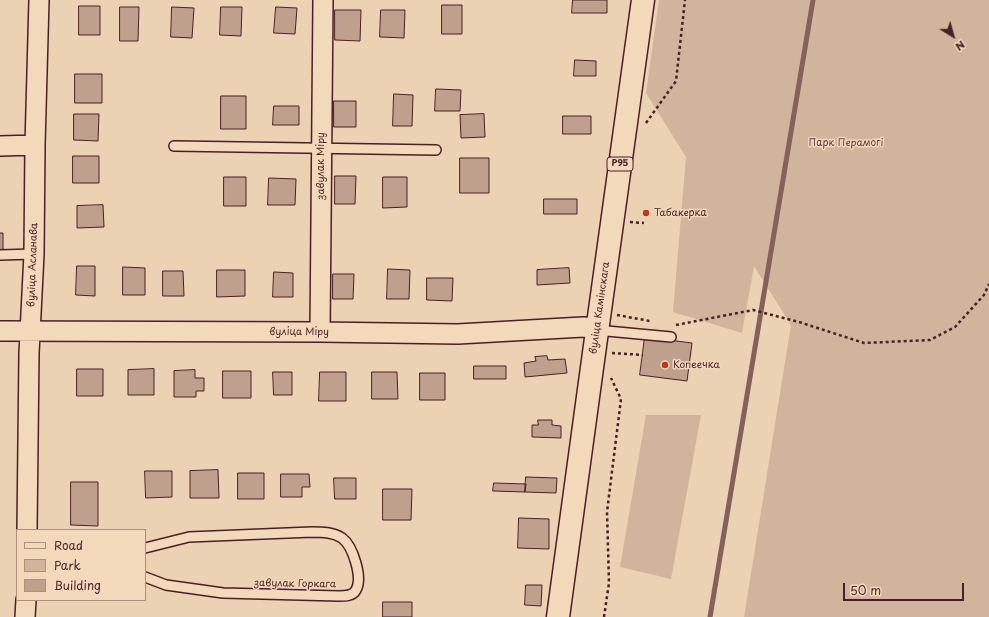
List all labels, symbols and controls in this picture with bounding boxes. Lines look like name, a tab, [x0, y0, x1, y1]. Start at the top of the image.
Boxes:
north arrow	[933, 16, 973, 56]
text: N	[952, 37, 969, 55]
street label: завулак Міру	[315, 132, 327, 200]
park label: Парк Перамогі	[809, 137, 883, 149]
road number: Р95	[607, 157, 633, 171]
place label: Табакерка	[654, 207, 707, 219]
marker: Табакерка	[641, 208, 651, 218]
street label: вуліца Асланава	[26, 223, 40, 307]
street label: вуліца Камінскага	[588, 261, 612, 355]
street label: вуліца Міру	[269, 326, 329, 338]
place label: Копеечка	[673, 359, 720, 371]
marker: Копеечка	[660, 360, 670, 370]
legend	[16, 529, 146, 601]
text: Road	[54, 536, 83, 554]
text: Park	[54, 556, 81, 574]
scale bar	[845, 575, 966, 601]
text: Building	[54, 576, 101, 594]
street label: завулак Горкага	[254, 577, 336, 591]
text: 50 m	[850, 581, 881, 599]

